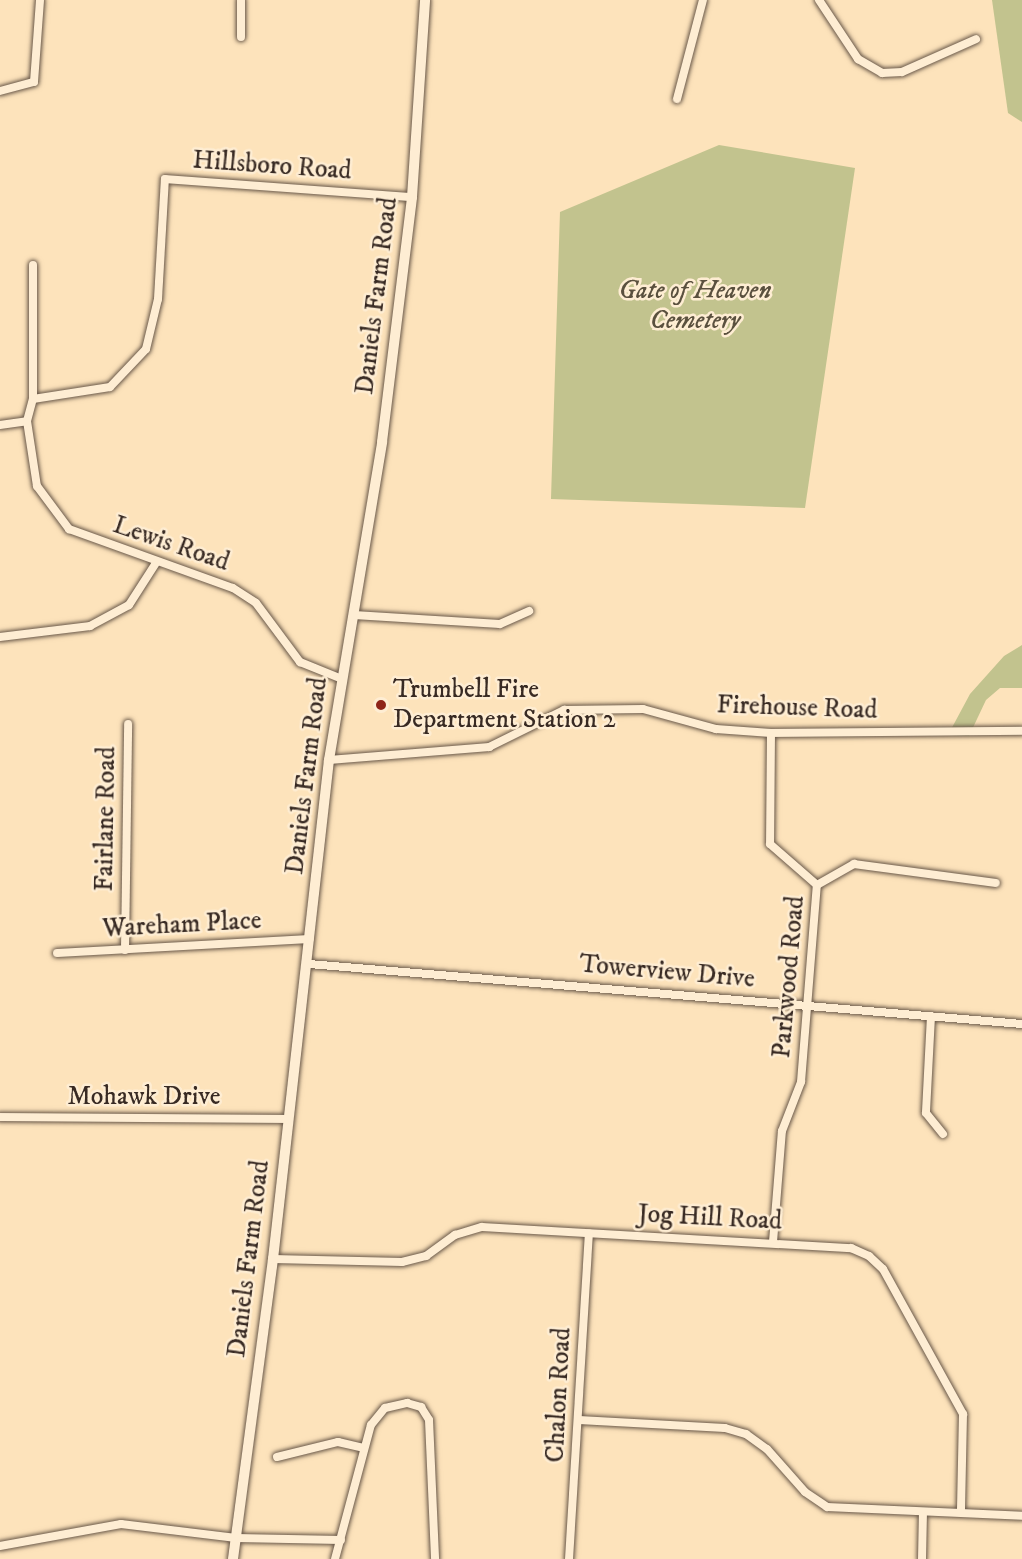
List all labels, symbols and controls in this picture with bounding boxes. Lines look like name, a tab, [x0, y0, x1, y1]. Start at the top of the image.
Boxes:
street label: Hillsboro Road	[191, 145, 353, 187]
street label: Daniels Farm Road	[349, 196, 405, 396]
park label: Gate of Heaven Cemetery	[619, 275, 771, 336]
street label: Lewis Road	[109, 510, 233, 578]
place label: Trumbell Fire Department Station 2	[393, 674, 615, 736]
street label: Daniels Farm Road	[279, 676, 335, 876]
street label: Firehouse Road	[716, 690, 878, 726]
marker: Trumbell Fire Department Station 2	[374, 698, 388, 712]
street label: Fairlane Road	[89, 746, 123, 892]
street label: Parkwood Road	[766, 895, 812, 1059]
street label: Wareham Place	[102, 905, 262, 945]
street label: Towerview Drive	[578, 949, 756, 995]
street label: Mohawk Drive	[67, 1081, 221, 1113]
street label: Daniels Farm Road	[221, 1159, 277, 1359]
street label: Jog Hill Road	[637, 1199, 783, 1237]
street label: Chalon Road	[540, 1327, 578, 1463]

